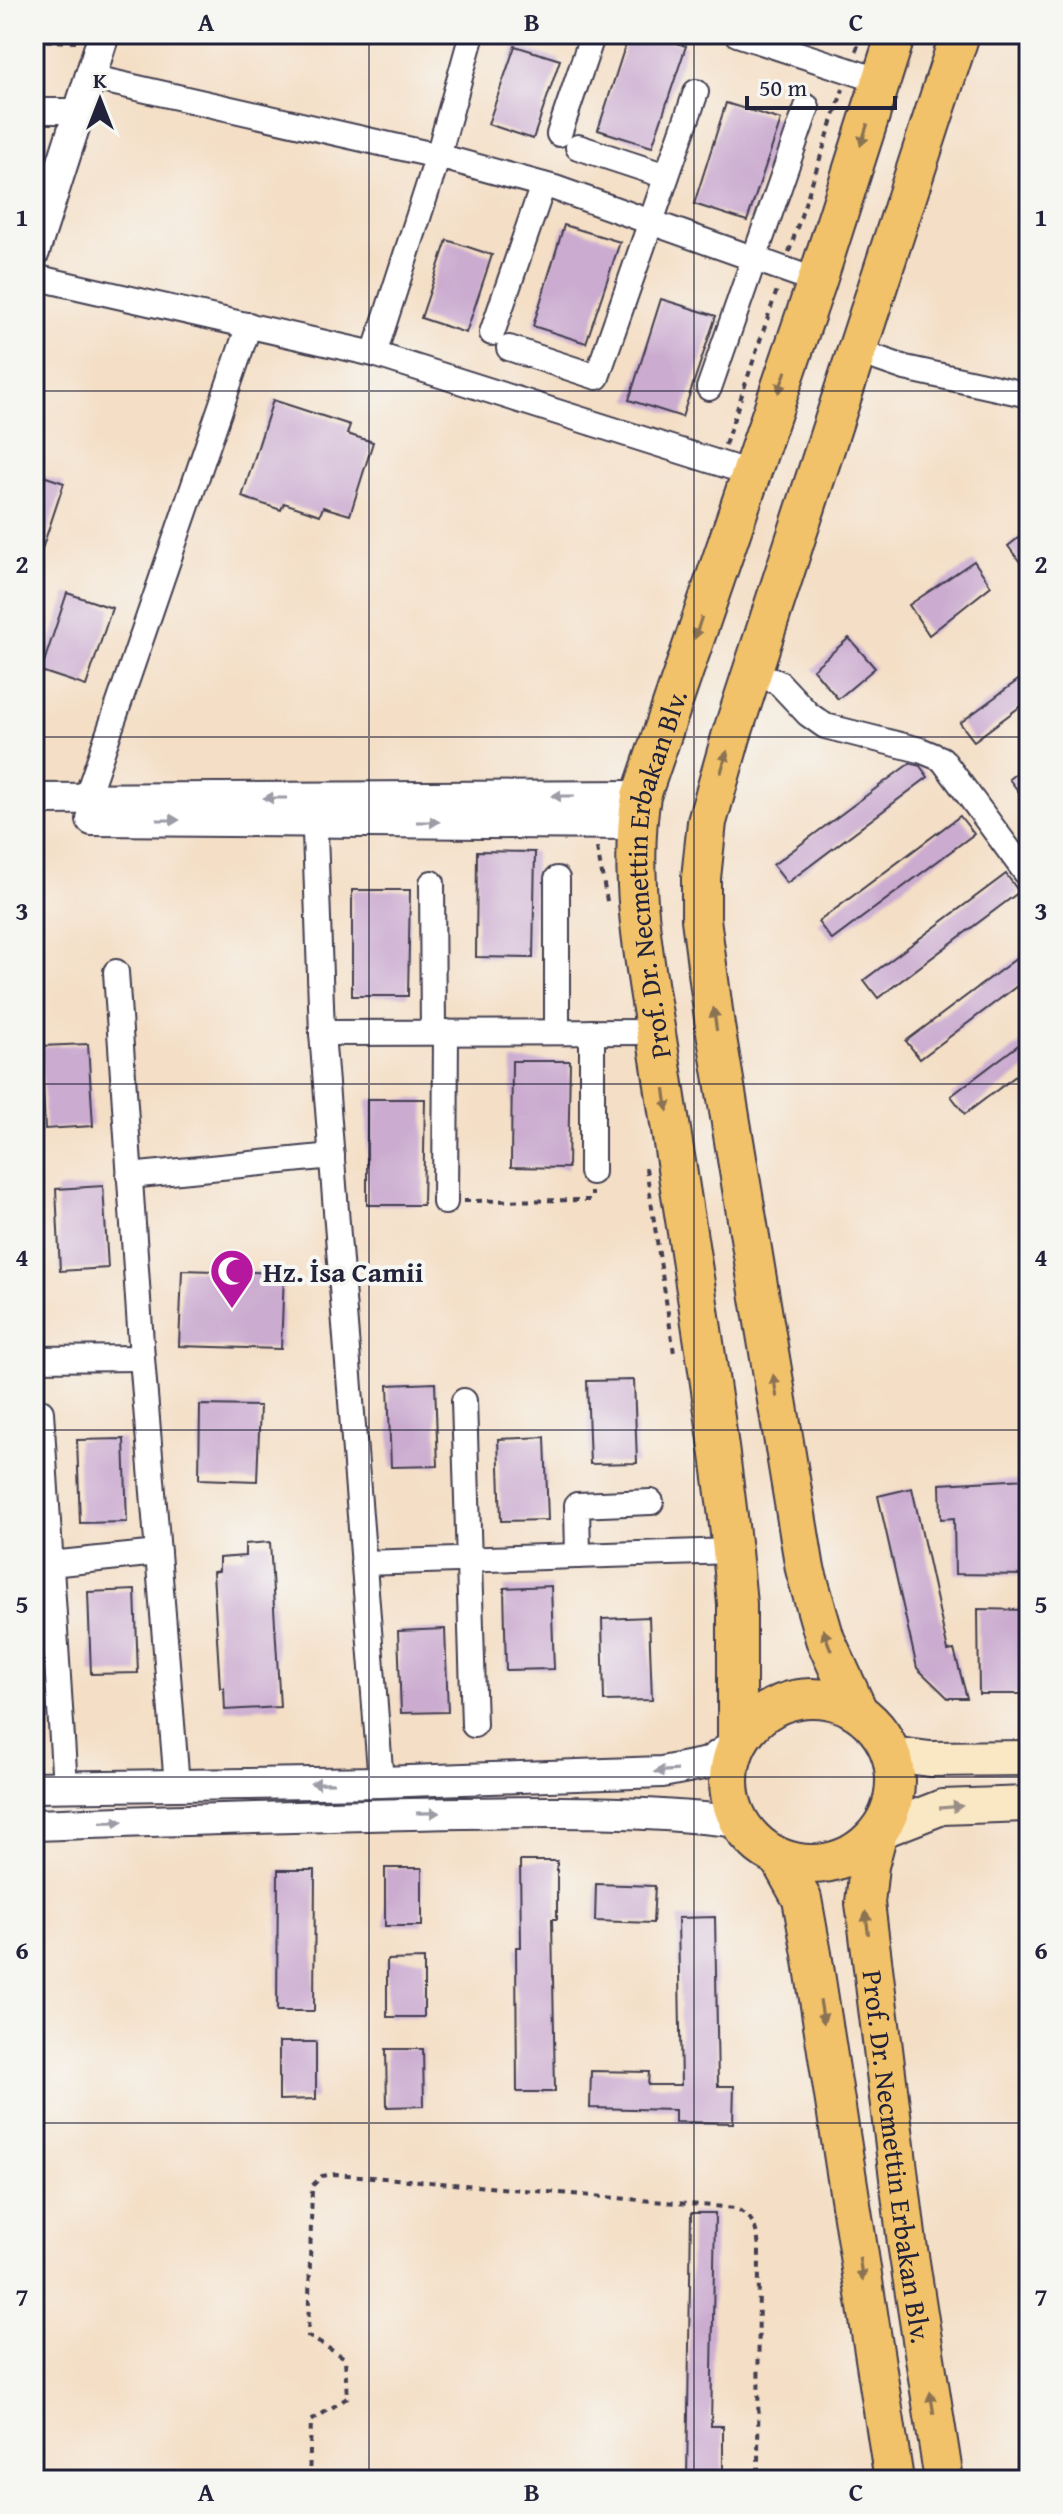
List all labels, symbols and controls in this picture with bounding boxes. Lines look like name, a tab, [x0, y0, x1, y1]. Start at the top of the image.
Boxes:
text: A	[198, 2, 215, 41]
text: B	[524, 2, 540, 41]
text: C	[849, 2, 863, 41]
north arrow	[60, 60, 140, 140]
scale bar	[747, 60, 895, 110]
text: K	[93, 64, 107, 96]
text: 50 m	[759, 70, 807, 105]
one-way arrow	[857, 123, 869, 147]
text: 1	[15, 197, 29, 236]
text: 1	[1034, 197, 1048, 236]
one-way arrow	[775, 370, 787, 394]
text: 2	[15, 544, 29, 583]
text: 2	[1034, 544, 1048, 583]
one-way arrow	[691, 616, 704, 640]
street label: Prof. Dr. Necmettin Erbakan Blv.	[616, 684, 696, 1062]
one-way arrow	[718, 750, 730, 775]
one-way arrow	[550, 790, 575, 802]
one-way arrow	[262, 792, 287, 804]
one-way arrow	[156, 814, 181, 826]
one-way arrow	[416, 816, 441, 829]
text: 3	[15, 891, 29, 930]
text: 3	[1034, 891, 1048, 930]
one-way arrow	[708, 1006, 721, 1031]
one-way arrow	[661, 1088, 673, 1113]
text: 4	[15, 1237, 29, 1276]
text: 4	[1034, 1237, 1048, 1276]
mosque icon: Hz. İsa Camii	[208, 1247, 256, 1310]
place label: Hz. İsa Camii	[263, 1251, 424, 1292]
one-way arrow	[768, 1373, 780, 1398]
text: 5	[15, 1584, 29, 1623]
text: 5	[1034, 1584, 1048, 1623]
one-way arrow	[820, 1628, 833, 1652]
one-way arrow	[653, 1765, 678, 1778]
one-way arrow	[309, 1776, 334, 1789]
one-way arrow	[939, 1800, 964, 1813]
one-way arrow	[416, 1807, 441, 1820]
one-way arrow	[100, 1815, 125, 1828]
one-way arrow	[861, 1910, 874, 1935]
text: 6	[15, 1930, 29, 1969]
text: 6	[1034, 1930, 1048, 1969]
street label: Prof. Dr. Necmettin Erbakan Blv.	[853, 1968, 943, 2346]
one-way arrow	[816, 2000, 828, 2025]
one-way arrow	[855, 2257, 868, 2282]
text: 7	[15, 2277, 29, 2316]
text: 7	[1034, 2277, 1048, 2316]
one-way arrow	[925, 2390, 937, 2415]
text: A	[198, 2472, 215, 2511]
text: B	[524, 2472, 540, 2511]
text: C	[849, 2472, 863, 2511]

